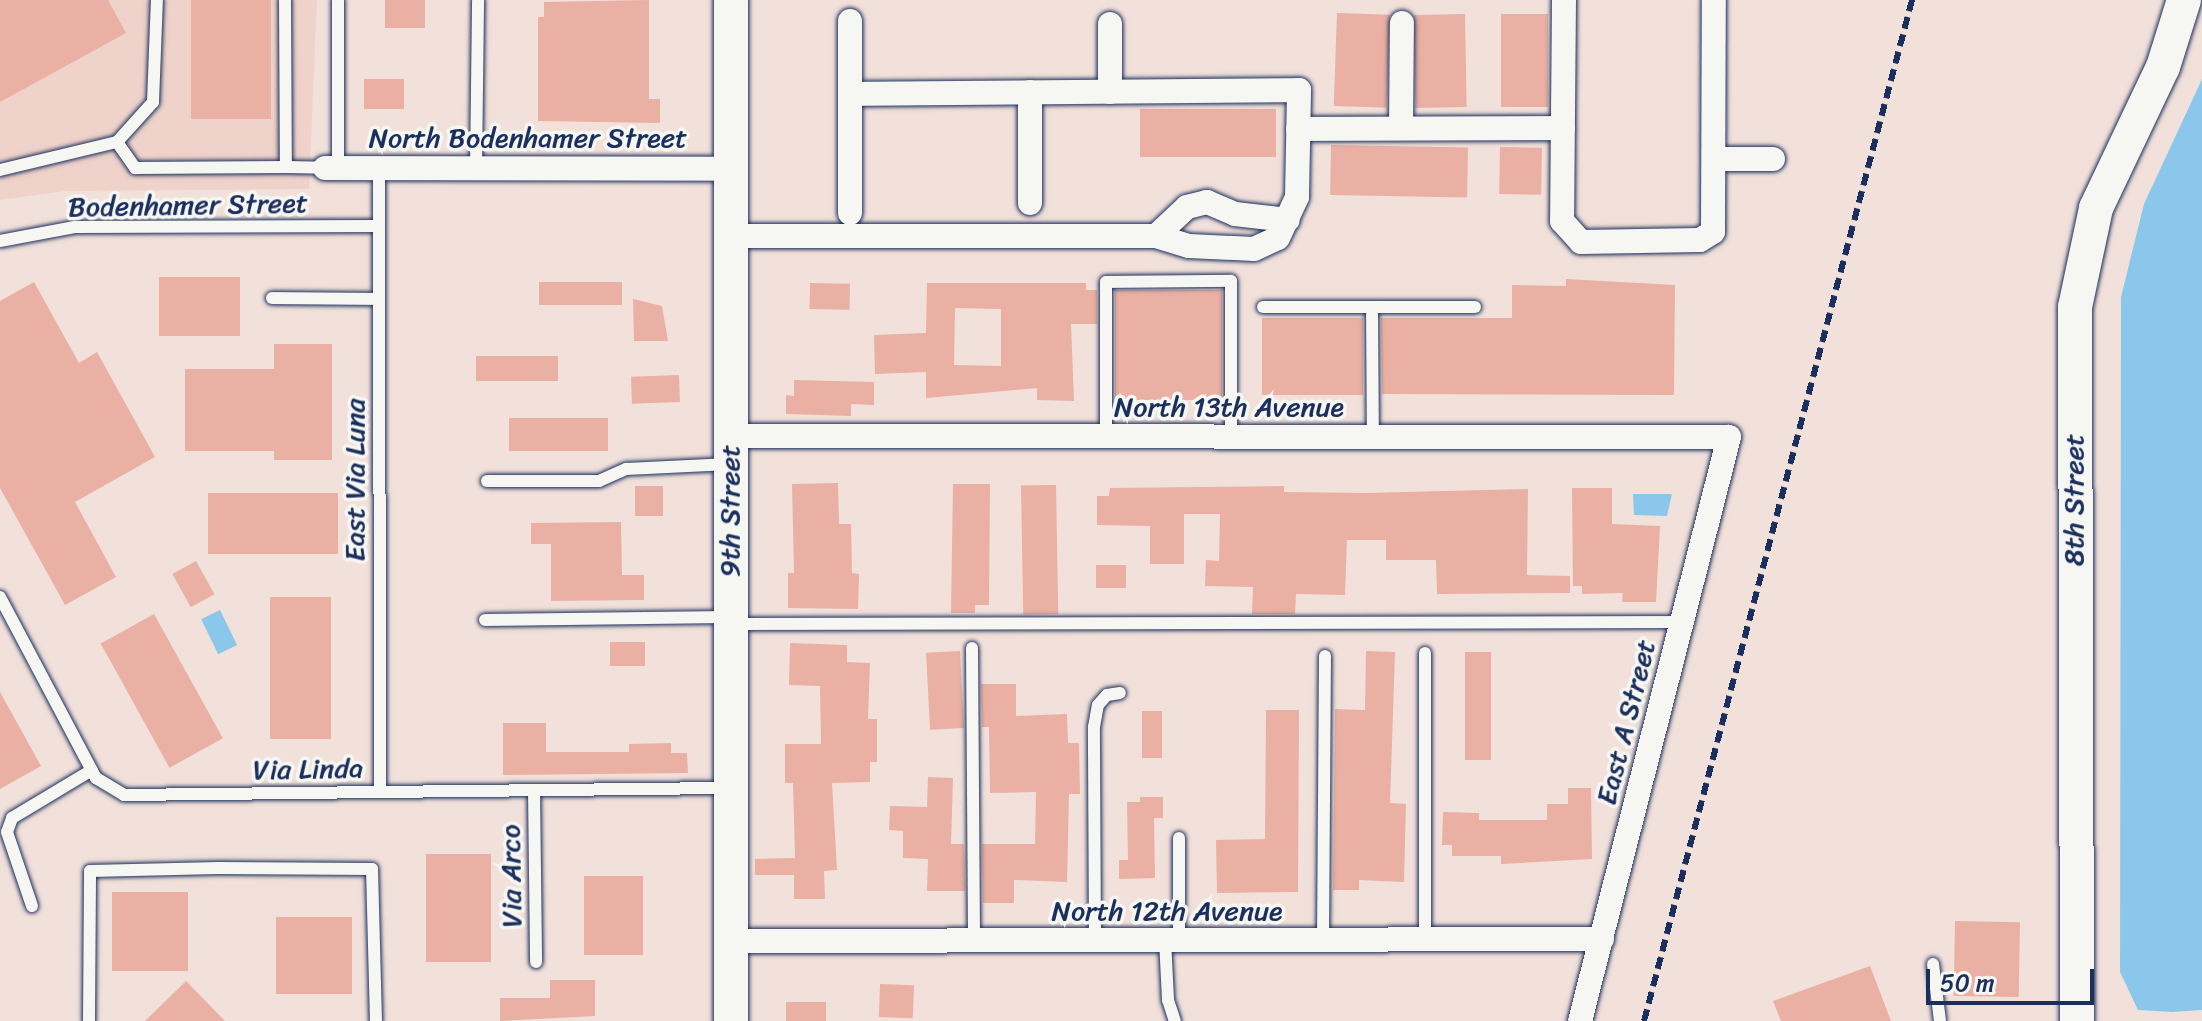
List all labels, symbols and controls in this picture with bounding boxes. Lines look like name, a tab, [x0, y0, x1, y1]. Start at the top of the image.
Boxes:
street label: North Bodenhamer Street	[368, 121, 688, 155]
street label: Bodenhamer Street	[67, 186, 309, 224]
street label: North 13th Avenue	[1114, 390, 1344, 424]
street label: East Via Luna	[338, 398, 372, 562]
street label: 8th Street	[2057, 434, 2091, 566]
street label: 9th Street	[713, 445, 747, 577]
street label: East A Street	[1589, 636, 1663, 808]
street label: Via Linda	[253, 751, 363, 787]
street label: Via Arco	[493, 824, 529, 928]
street label: North 12th Avenue	[1051, 894, 1283, 928]
scale bar	[1930, 953, 2098, 1003]
text: 50 m	[1940, 962, 1995, 1004]

